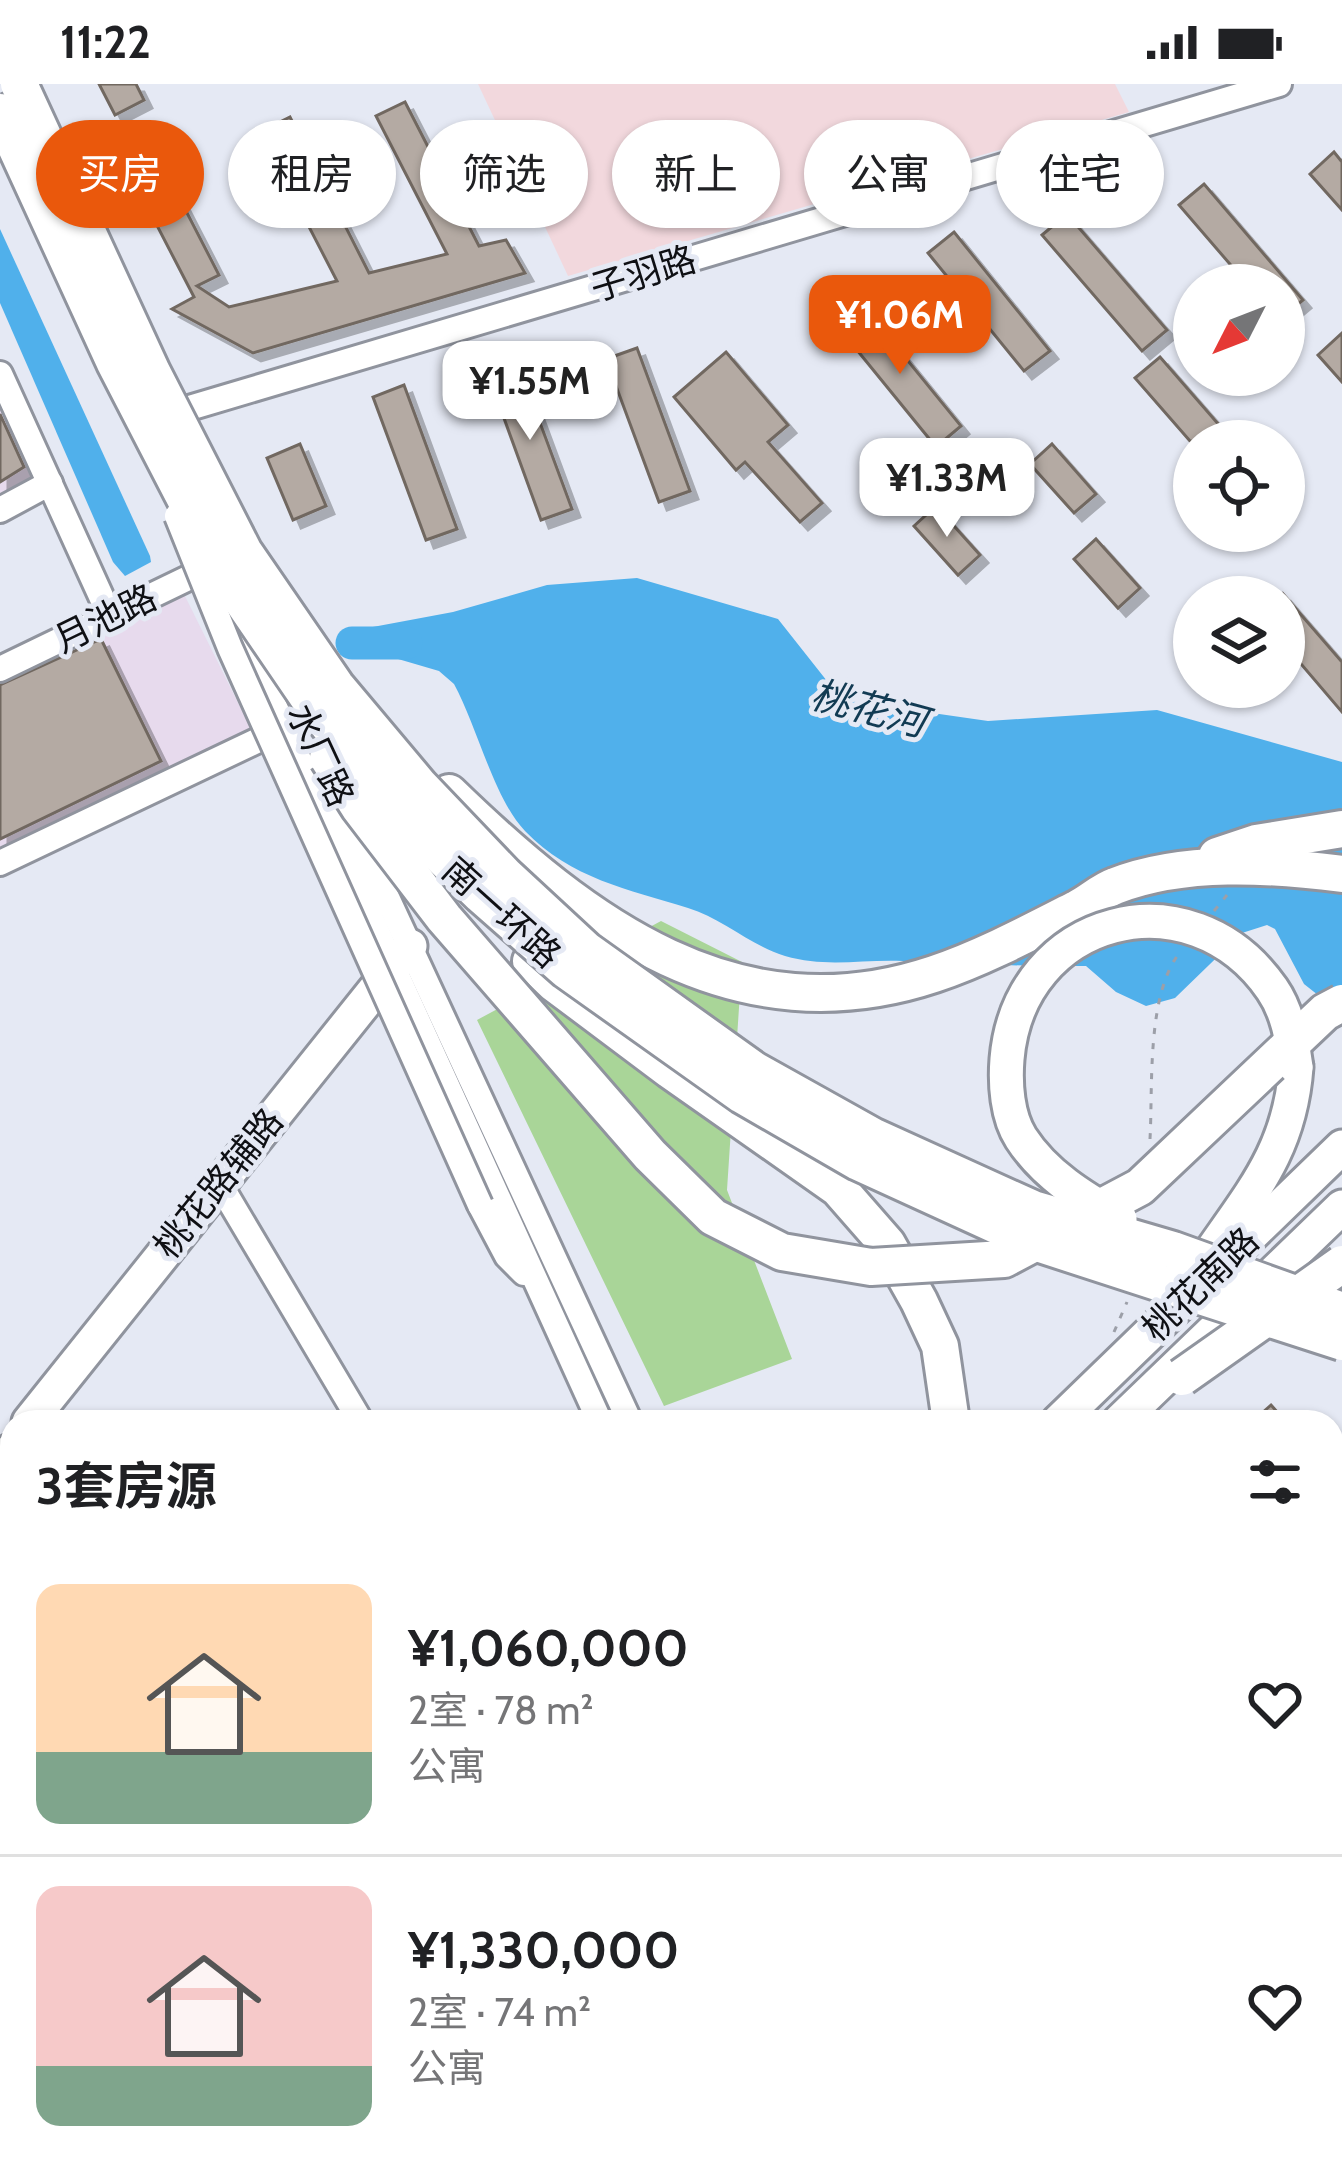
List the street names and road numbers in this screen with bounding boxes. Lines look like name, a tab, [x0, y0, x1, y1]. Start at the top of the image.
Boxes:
street label: 子羽路	[585, 236, 701, 310]
street label: 月池路	[47, 575, 163, 661]
street label: 水厂路	[278, 697, 364, 813]
street label: 南一环路	[434, 847, 570, 977]
street label: 桃花路辅路	[144, 1099, 292, 1267]
street label: 桃花南路	[1133, 1218, 1267, 1350]

